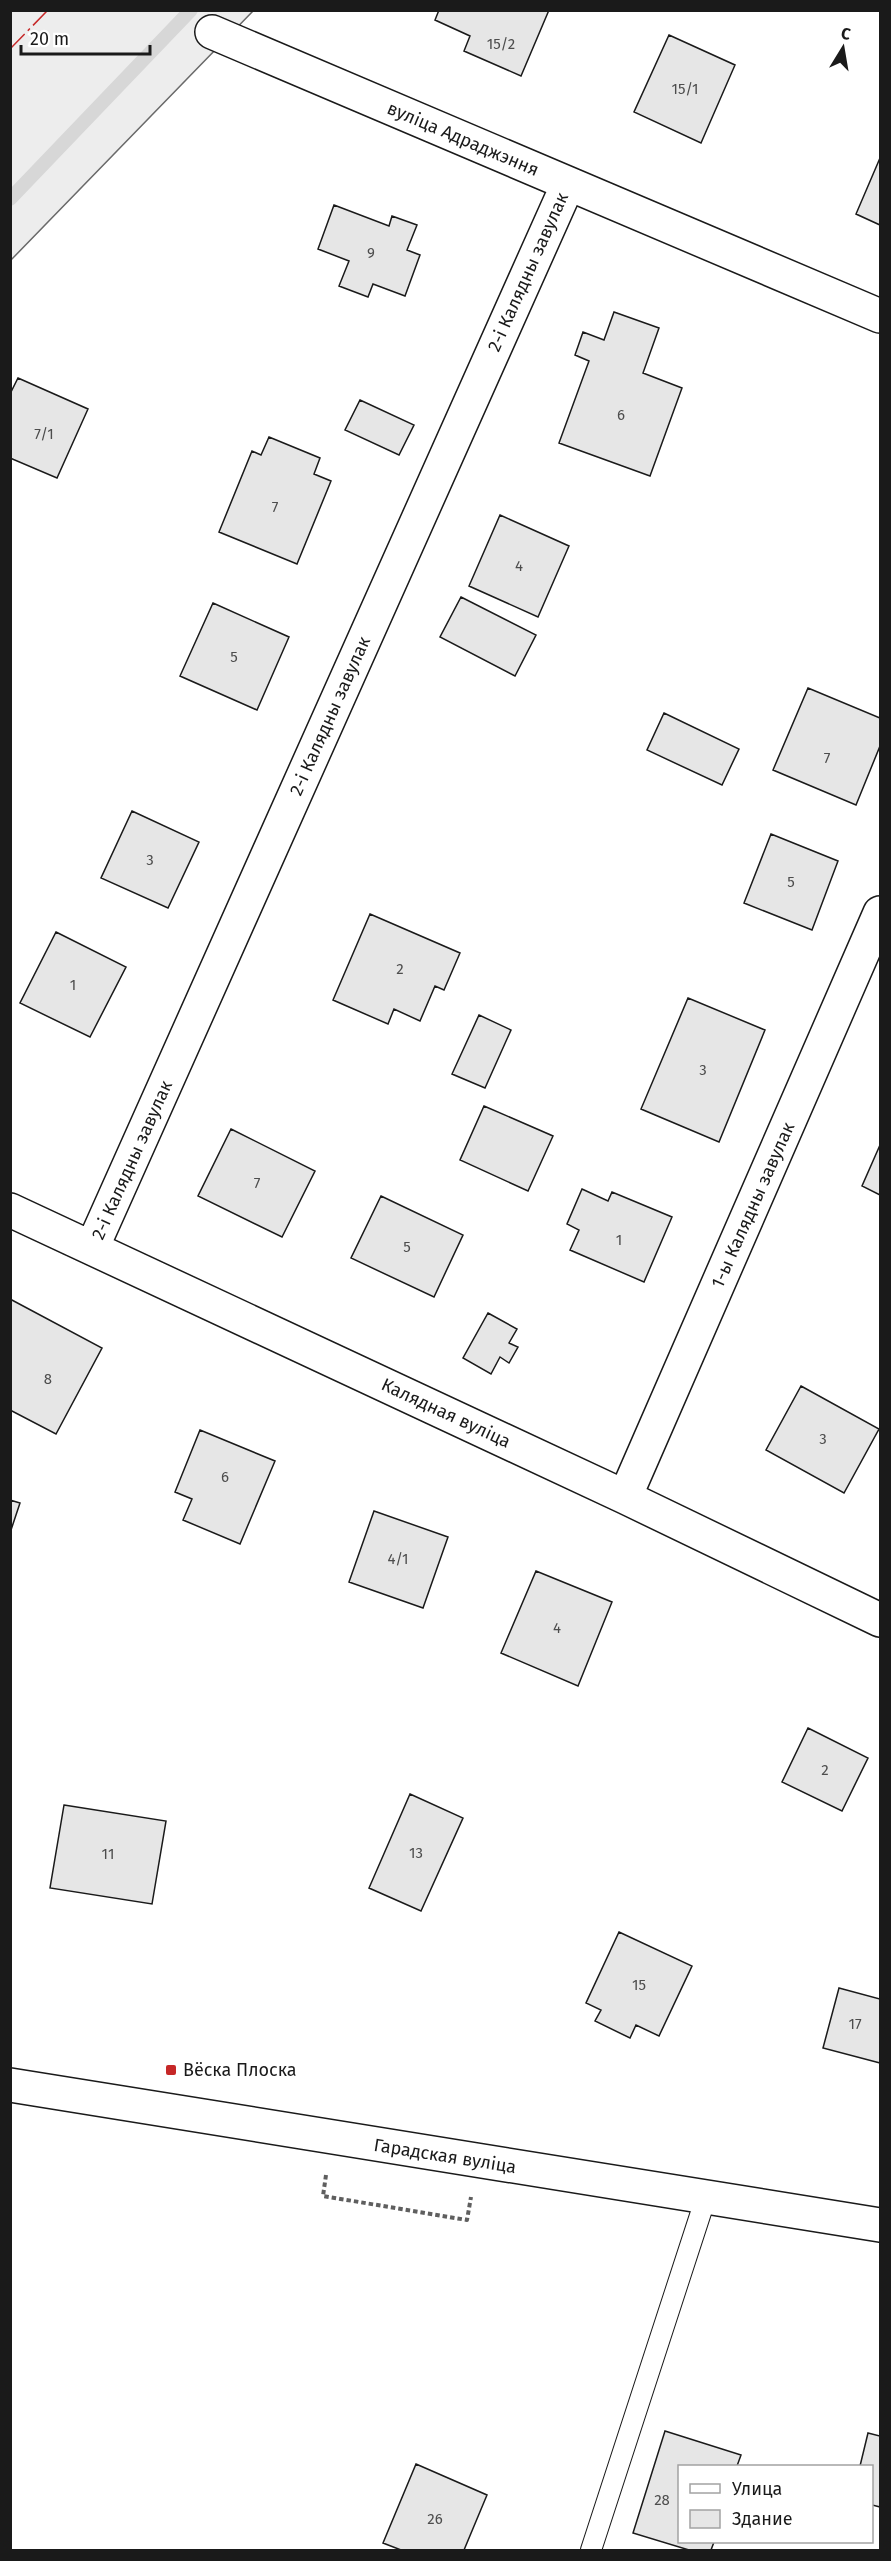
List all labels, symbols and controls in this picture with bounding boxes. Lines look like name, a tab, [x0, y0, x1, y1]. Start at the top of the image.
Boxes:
scale bar	[21, 18, 150, 56]
north arrow	[813, 18, 873, 78]
text: С	[839, 24, 853, 44]
text: 20 m	[30, 28, 69, 50]
house number: 15/2	[487, 35, 515, 53]
house number: 15/1	[671, 80, 699, 98]
street label: вуліца Адраджэння	[384, 97, 542, 181]
street label: 2-і Калядны завулак	[483, 188, 573, 355]
house number: 9	[367, 244, 375, 262]
house number: 6	[617, 406, 625, 424]
house number: 7/1	[34, 425, 54, 443]
house number: 7	[272, 498, 279, 516]
house number: 4	[515, 557, 523, 575]
street label: 2-і Калядны завулак	[285, 632, 375, 799]
house number: 5	[230, 648, 238, 666]
house number: 7	[824, 749, 831, 767]
house number: 3	[146, 851, 154, 869]
house number: 5	[787, 873, 795, 891]
house number: 2	[396, 960, 404, 978]
house number: 1	[70, 976, 76, 994]
house number: 3	[699, 1061, 707, 1079]
street label: 2-і Калядны завулак	[87, 1076, 177, 1243]
street label: 1-ы Калядны завулак	[707, 1118, 800, 1291]
house number: 7	[254, 1174, 261, 1192]
house number: 1	[616, 1231, 622, 1249]
house number: 5	[403, 1238, 411, 1256]
house number: 8	[44, 1370, 52, 1388]
street label: Калядная вуліца	[378, 1373, 514, 1453]
house number: 3	[819, 1430, 827, 1448]
house number: 6	[221, 1468, 229, 1486]
house number: 4/1	[387, 1550, 409, 1568]
house number: 4	[553, 1619, 561, 1637]
house number: 2	[821, 1761, 829, 1779]
house number: 13	[409, 1844, 423, 1862]
house number: 11	[102, 1845, 114, 1863]
house number: 15	[632, 1976, 646, 1994]
house number: 17	[848, 2015, 862, 2033]
place label: Вёска Плоска	[183, 2059, 297, 2081]
marker: Вёска Плоска	[164, 2063, 178, 2077]
street label: Гарадская вуліца	[372, 2134, 518, 2178]
legend	[678, 2465, 873, 2543]
text: Улица	[732, 2478, 782, 2500]
house number: 28	[654, 2491, 670, 2509]
text: Здание	[732, 2508, 793, 2530]
house number: 26	[427, 2510, 443, 2528]

